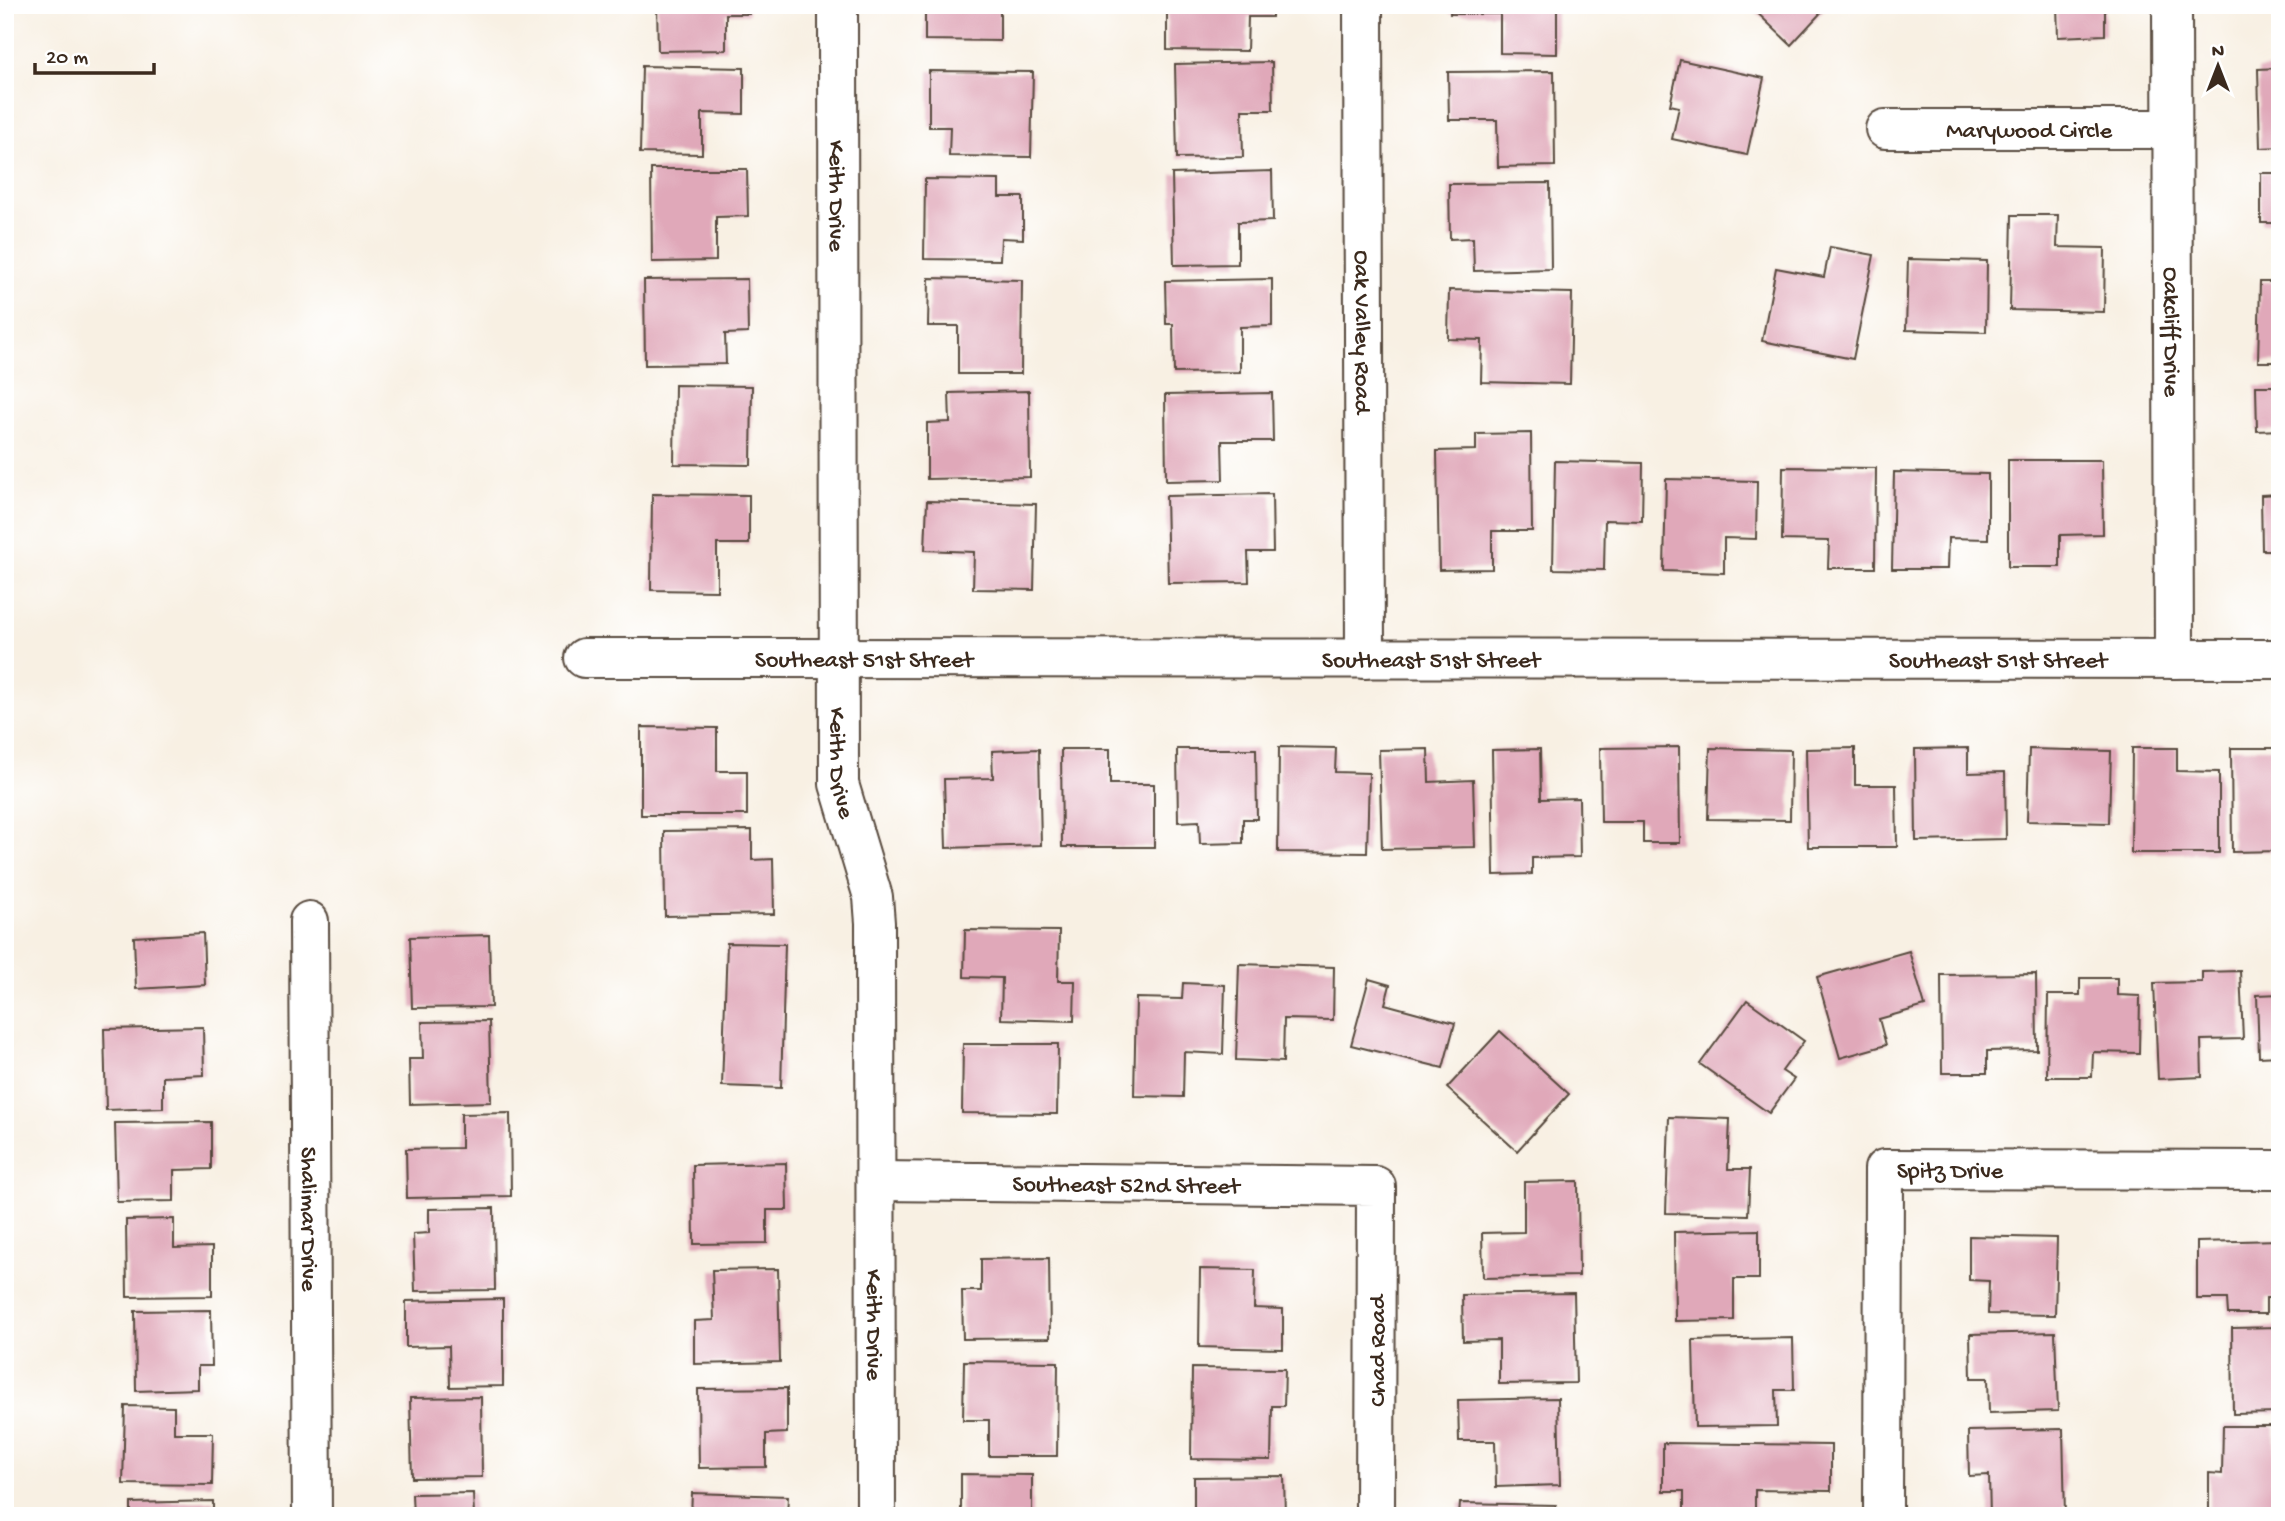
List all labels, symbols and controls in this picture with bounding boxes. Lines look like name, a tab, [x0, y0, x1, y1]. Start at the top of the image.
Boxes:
scale bar	[35, 32, 154, 76]
north arrow	[2184, 32, 2254, 102]
text: N	[2212, 41, 2224, 64]
text: 20 m	[46, 47, 88, 72]
street label: Marywood Circle	[1946, 118, 2113, 147]
street label: Keith Drive	[820, 140, 849, 252]
street label: Oak Valley Road	[1346, 250, 1375, 416]
street label: Oakcliff Drive	[2155, 267, 2184, 398]
street label: Southeast 51st Street	[755, 647, 975, 676]
street label: Southeast 51st Street	[1322, 647, 1542, 677]
street label: Southeast 51st Street	[1889, 648, 2109, 677]
street label: Keith Drive	[821, 707, 860, 823]
street label: Shalimar Drive	[292, 1147, 322, 1292]
street label: Spitz Drive	[1897, 1158, 2004, 1187]
street label: Southeast 52nd Street	[1012, 1171, 1242, 1203]
street label: Keith Drive	[858, 1269, 887, 1381]
street label: Chad Road	[1365, 1293, 1394, 1407]

